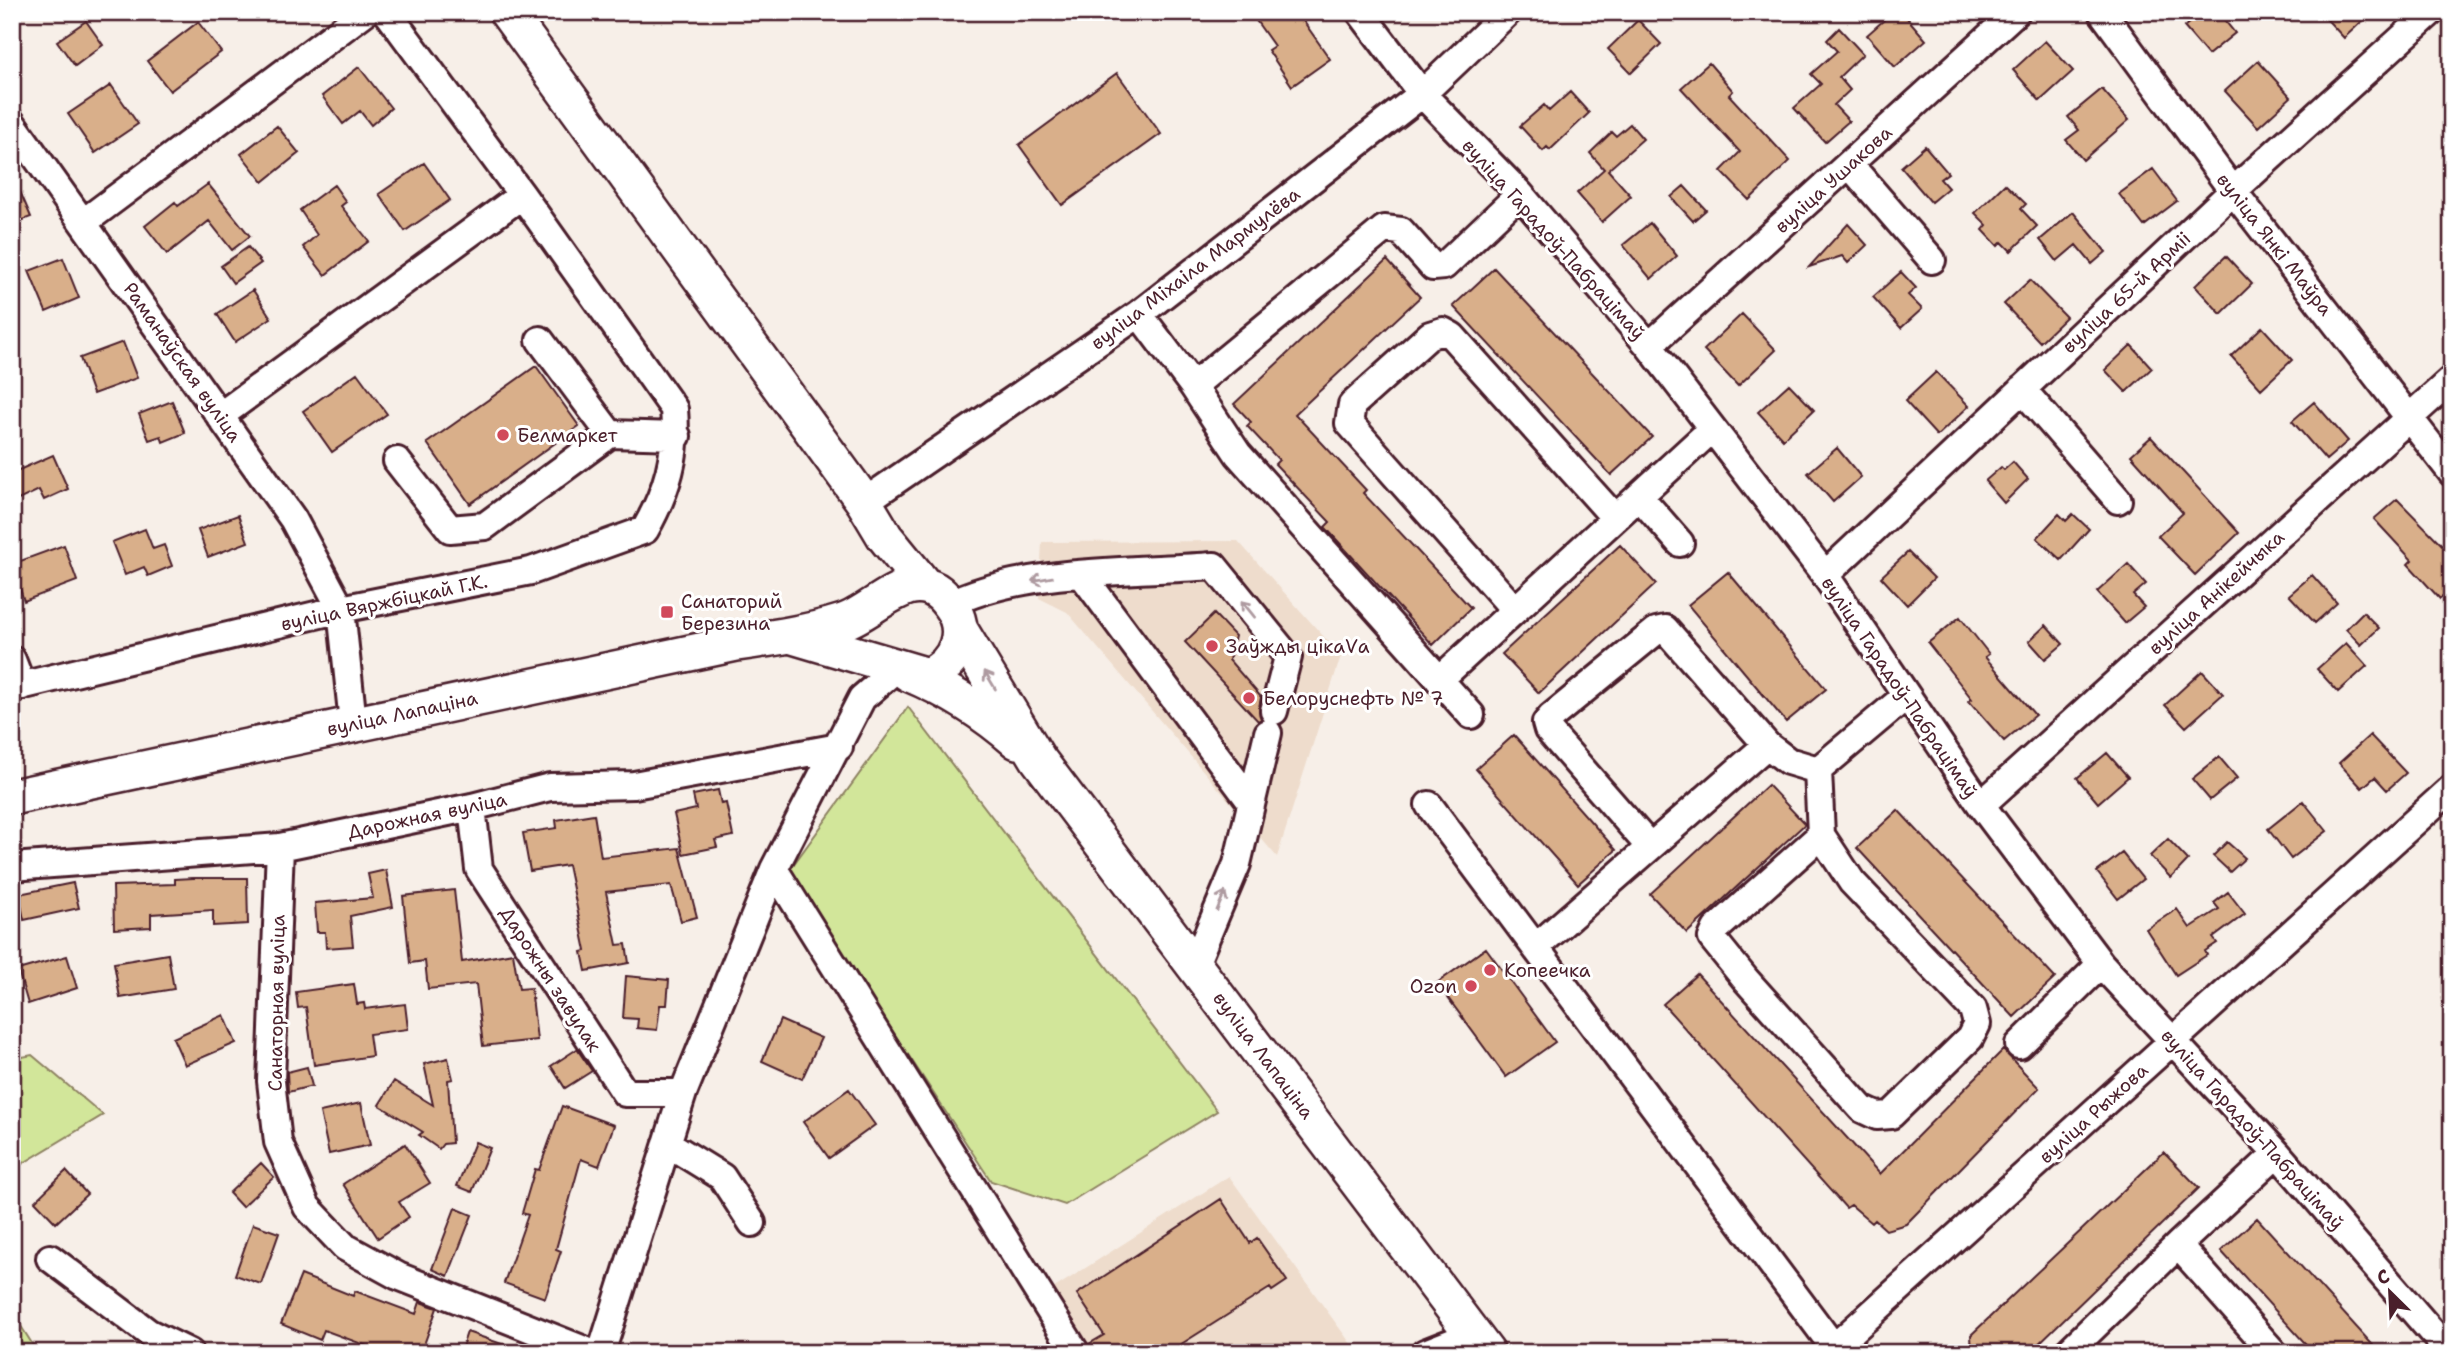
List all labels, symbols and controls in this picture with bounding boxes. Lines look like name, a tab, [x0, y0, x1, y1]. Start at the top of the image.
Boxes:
street label: вуліца Ушакова	[1769, 120, 1897, 239]
street label: вуліца Гарадоў-Пабрацімаў	[1457, 134, 1651, 345]
street label: вуліца Янкі Маўра	[2211, 168, 2338, 321]
street label: вуліца Міхаіла Мармулёва	[1086, 181, 1305, 355]
street label: вуліца 65-й Арміі	[2057, 226, 2196, 359]
street label: Раманаўская вуліца	[118, 277, 247, 447]
place label: Белмаркет	[517, 423, 618, 448]
marker: Белмаркет	[495, 427, 511, 443]
street label: вуліца Анікейчыка	[2143, 525, 2290, 660]
street label: вуліца Вяржбіцкай Г.К.	[278, 568, 490, 637]
street label: вуліца Гарадоў-Пабрацімаў	[1816, 572, 1983, 803]
one-way arrow	[1031, 573, 1054, 587]
place label: Санаторий Березина	[681, 589, 782, 636]
one-way arrow	[1241, 600, 1256, 618]
marker: Санаторий Березина	[659, 604, 675, 620]
place label: Заўжды цікаVа	[1226, 634, 1370, 659]
marker: Заўжды цікаVа	[1204, 638, 1220, 654]
one-way arrow	[982, 670, 996, 690]
street label: вуліца Лапаціна	[325, 685, 480, 742]
place label: Белоруснефть № 7	[1263, 686, 1443, 711]
marker: Белоруснефть № 7	[1241, 690, 1257, 706]
street label: Дарожная вуліца	[345, 786, 509, 845]
one-way arrow	[1216, 891, 1229, 912]
street label: Дарожны завулак	[494, 902, 607, 1057]
street label: Санаторная вуліца	[262, 914, 291, 1092]
place label: Копеечка	[1504, 958, 1591, 983]
marker: Копеечка	[1482, 962, 1498, 978]
place label: Ozon	[1410, 974, 1457, 999]
marker: Ozon	[1463, 978, 1479, 994]
street label: вуліца Лапаціна	[1207, 987, 1320, 1124]
street label: вуліца Гарадоў-Пабрацімаў	[2156, 1024, 2350, 1235]
street label: вуліца Рыжова	[2033, 1058, 2153, 1169]
north arrow	[2356, 1256, 2426, 1326]
text: С	[2373, 1263, 2394, 1291]

